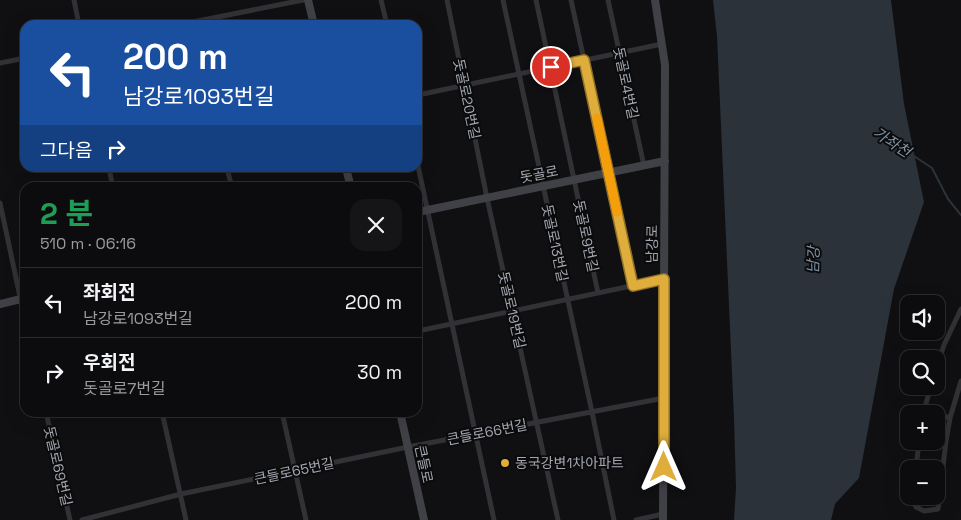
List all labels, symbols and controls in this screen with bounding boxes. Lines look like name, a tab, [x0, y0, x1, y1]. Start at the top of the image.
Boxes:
text: 200 m	[123, 35, 228, 79]
icon: left	[40, 40, 105, 105]
street label: 돗골로4번길	[610, 45, 642, 121]
pin	[530, 46, 572, 88]
icon: arrive	[537, 53, 565, 81]
street label: 돗골로20번길	[450, 57, 484, 141]
text: 남강로1093번길	[123, 82, 274, 110]
water label: 가좌천	[869, 123, 916, 162]
icon: right	[102, 135, 130, 163]
text: 그다음	[40, 138, 92, 163]
street label: 돗골로	[518, 161, 560, 187]
text: 2 분	[40, 194, 93, 233]
street label: 돗골로9번길	[570, 198, 602, 274]
button: close	[350, 199, 402, 251]
street label: 돗골로13번길	[538, 203, 572, 283]
street label: 남강로	[643, 224, 661, 263]
text: 510 m · 06:16	[40, 233, 136, 254]
water label: 남강	[803, 244, 823, 274]
street label: 돗골로19번길	[494, 270, 530, 350]
text: 좌회전	[83, 280, 135, 305]
icon: left	[40, 289, 68, 317]
text: 200 m	[345, 290, 402, 315]
map controls	[900, 295, 945, 505]
button: sound	[900, 295, 945, 340]
text: 남강로1093번길	[83, 308, 193, 329]
text: 우회전	[83, 350, 135, 375]
button: search	[900, 350, 945, 395]
icon: right	[40, 359, 68, 387]
text: 30 m	[357, 360, 402, 385]
text: 돗골로7번길	[83, 378, 166, 399]
button: +	[900, 405, 945, 450]
street label: 큰들로66번길	[445, 415, 529, 449]
street label: 돗골로69번길	[40, 424, 76, 508]
position arrow	[637, 440, 689, 492]
street label: 큰들로	[411, 443, 437, 485]
street label: 큰들로65번길	[252, 454, 336, 488]
place label: 동국강변1차아파트	[515, 454, 624, 472]
marker: 동국강변1차아파트	[499, 457, 511, 469]
button: −	[900, 460, 945, 505]

